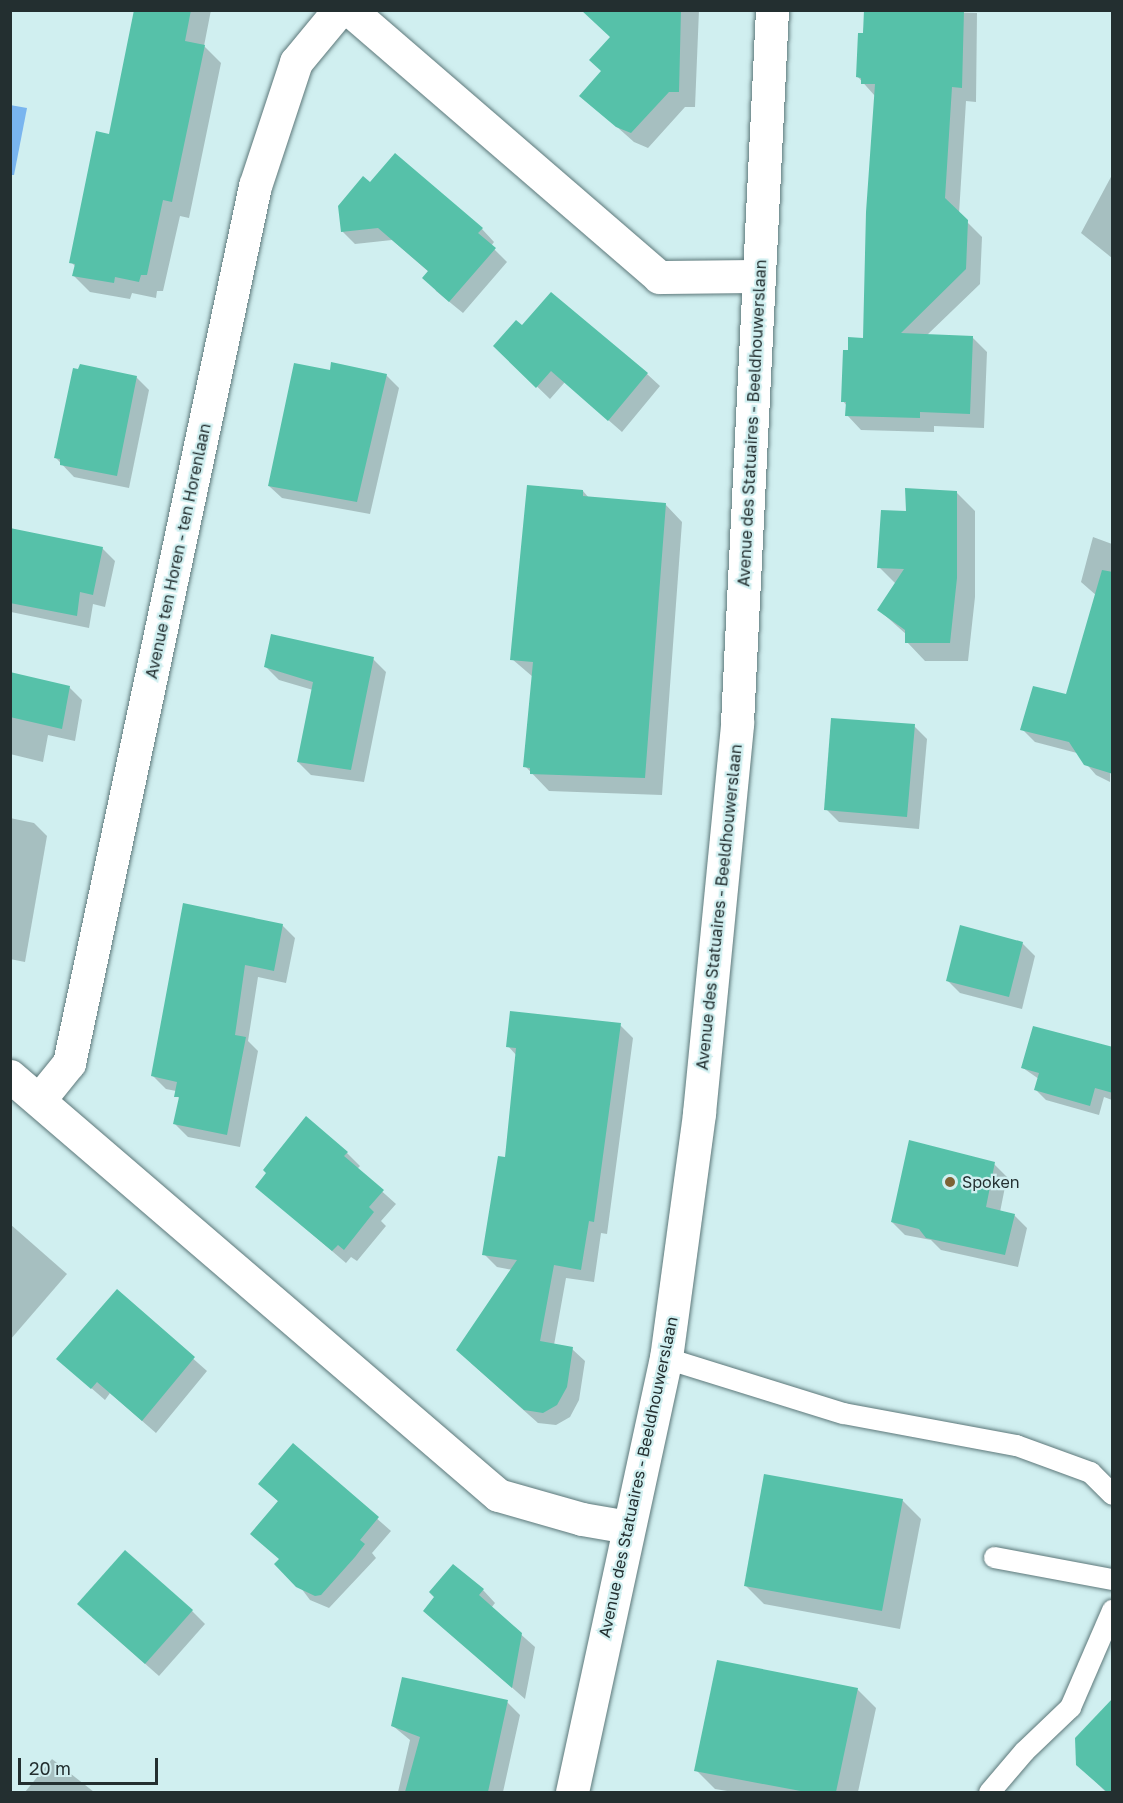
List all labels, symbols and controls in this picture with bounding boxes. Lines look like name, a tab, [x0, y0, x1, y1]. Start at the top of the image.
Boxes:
street label: Avenue des Statuaires - Beeldhouwerslaan	[734, 259, 770, 587]
street label: Avenue ten Horen - ten Horenlaan	[142, 422, 214, 680]
street label: Avenue des Statuaires - Beeldhouwerslaan	[692, 743, 746, 1071]
place label: Spoken	[962, 1172, 1020, 1192]
marker: Spoken	[943, 1175, 957, 1189]
street label: Avenue des Statuaires - Beeldhouwerslaan	[595, 1315, 681, 1639]
scale bar	[21, 1746, 160, 1784]
text: 20 m	[29, 1757, 71, 1779]

